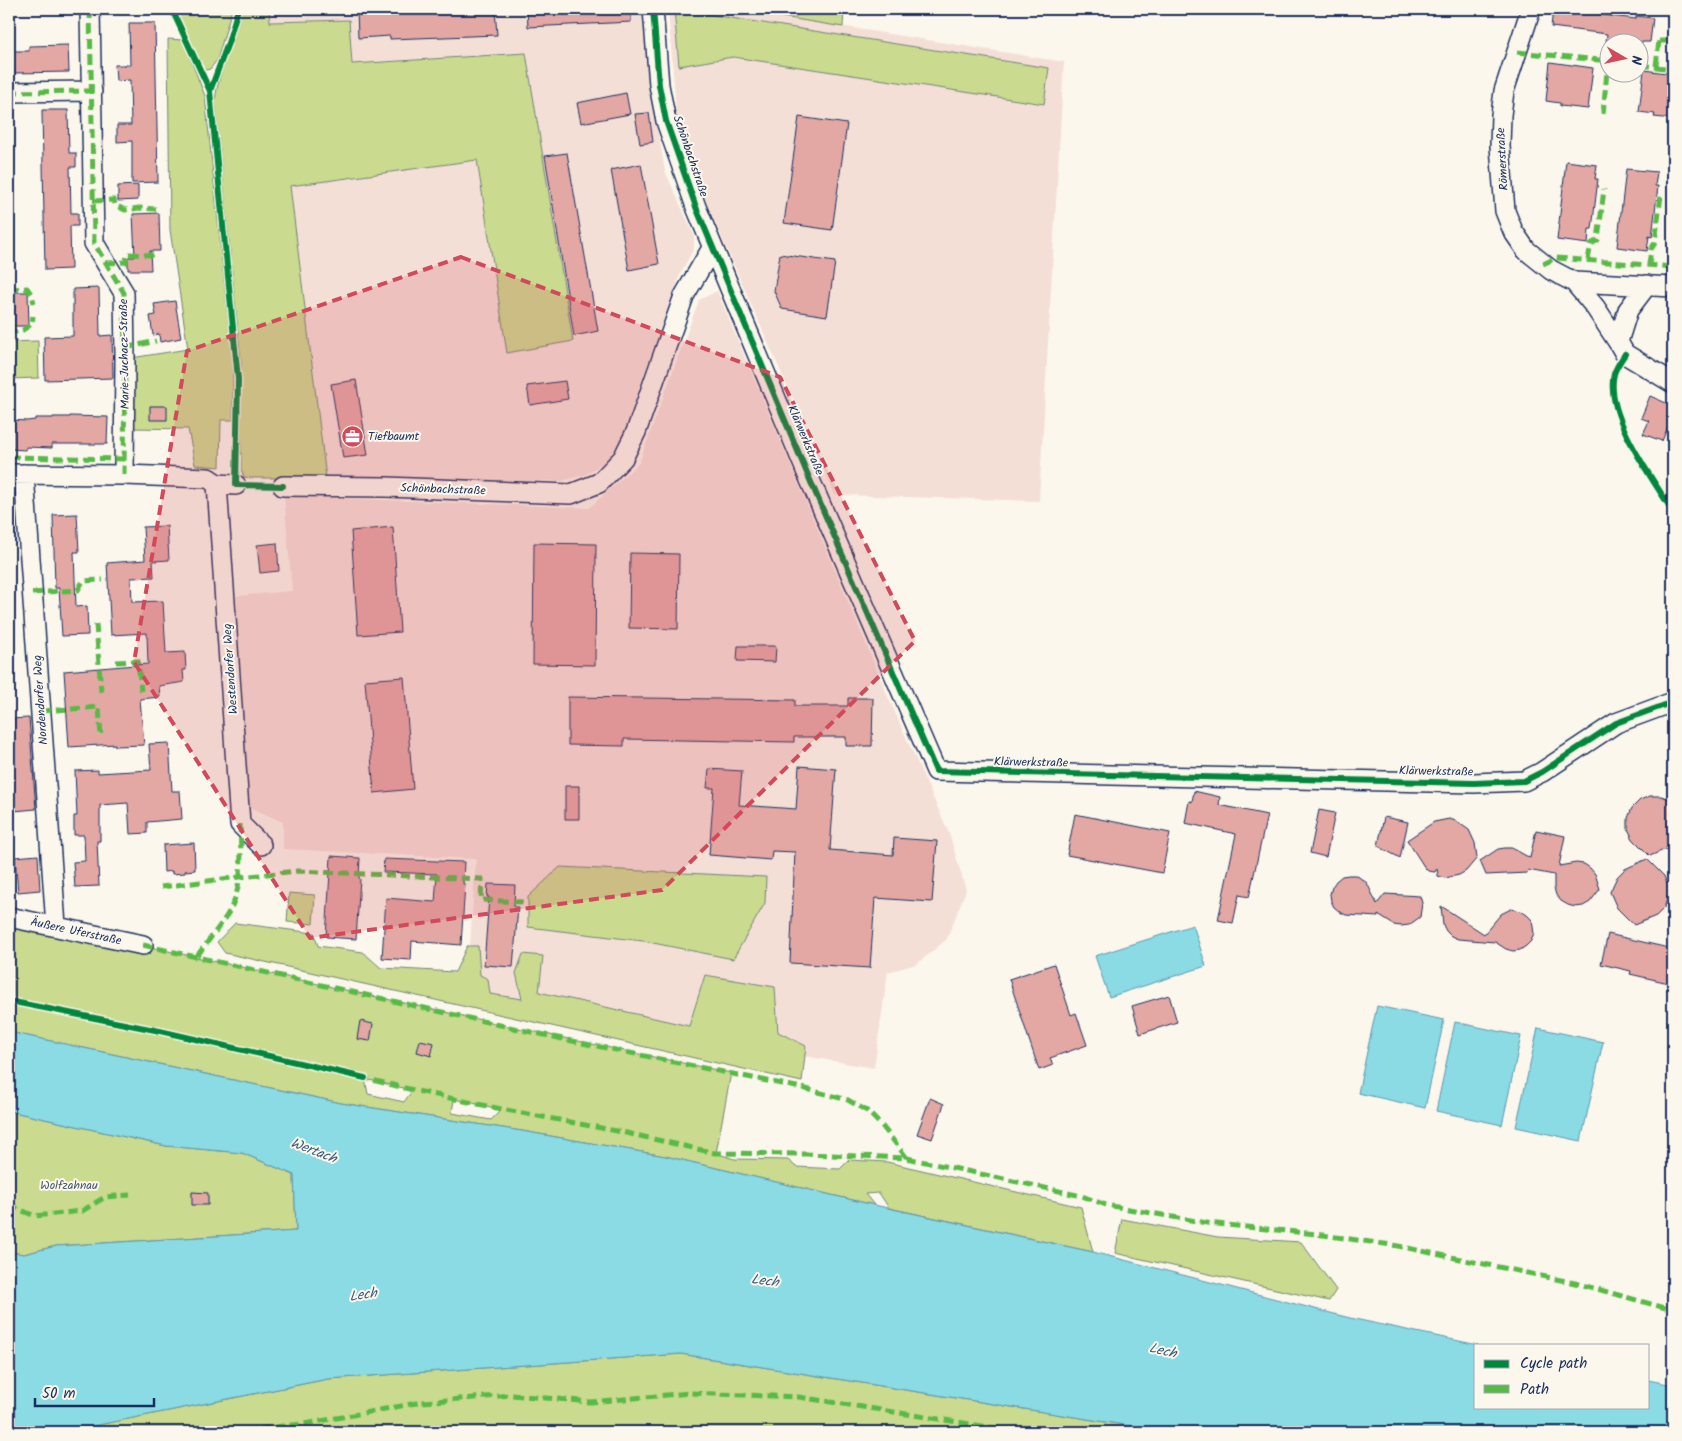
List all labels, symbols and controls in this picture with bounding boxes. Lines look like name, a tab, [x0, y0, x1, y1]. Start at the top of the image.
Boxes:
north arrow	[1600, 32, 1650, 82]
text: N	[1624, 54, 1647, 66]
street label: Schönbachstraße	[668, 113, 714, 200]
street label: Römerstraße	[1491, 126, 1514, 191]
street label: Marie-Juchacz-Straße	[114, 298, 135, 410]
street label: Klärwerkstraße	[782, 402, 829, 479]
office icon: Tiefbaumt	[340, 424, 364, 448]
place label: Tiefbaumt	[368, 427, 419, 446]
street label: Schönbachstraße	[400, 479, 487, 501]
street label: Westendorfer Weg	[218, 623, 243, 715]
street label: Nordendorfer Weg	[28, 654, 53, 745]
street label: Klärwerkstraße	[994, 752, 1069, 773]
street label: Klärwerkstraße	[1399, 761, 1474, 782]
street label: Äußere Uferstraße	[29, 913, 124, 951]
water label: Wertach	[287, 1132, 341, 1170]
park label: Wolfzahnau	[40, 1176, 98, 1195]
water label: Lech	[750, 1268, 781, 1294]
water label: Lech	[348, 1282, 380, 1308]
water label: Lech	[1147, 1337, 1180, 1365]
legend	[1474, 1344, 1650, 1408]
text: Cycle path	[1520, 1352, 1587, 1376]
scale bar	[35, 1376, 154, 1408]
text: Path	[1520, 1378, 1549, 1402]
text: 50 m	[42, 1382, 76, 1406]

